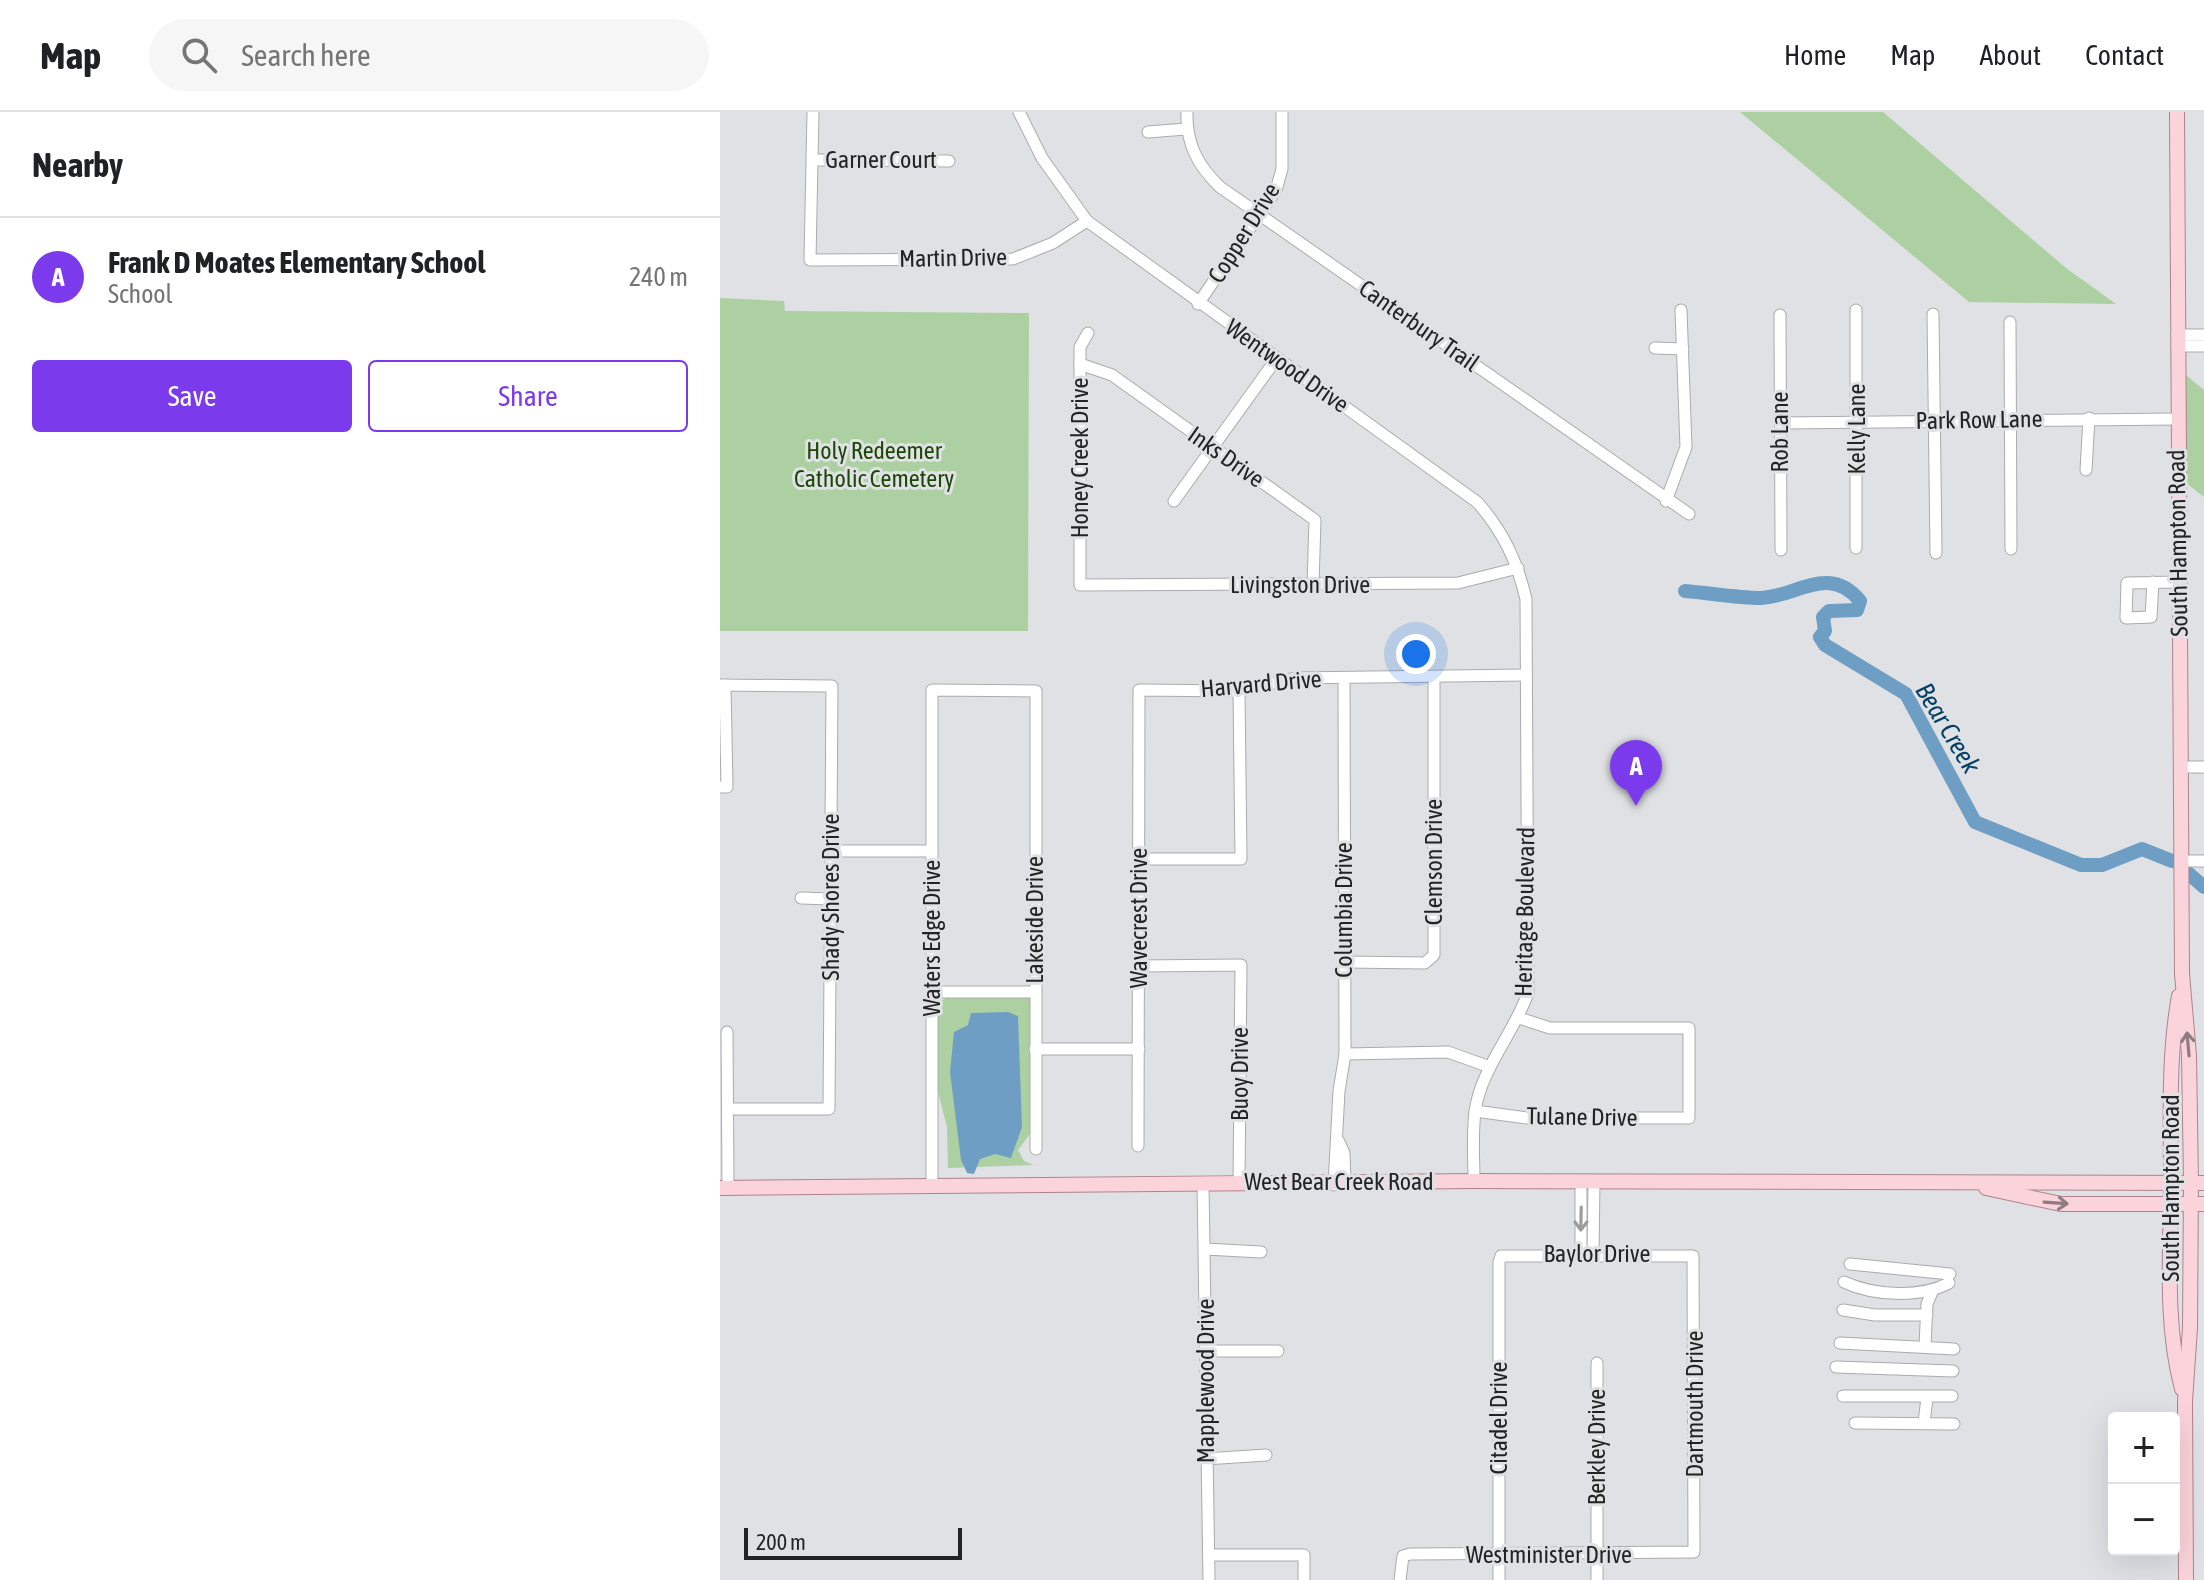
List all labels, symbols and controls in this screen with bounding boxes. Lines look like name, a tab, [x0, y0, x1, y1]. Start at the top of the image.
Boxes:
search box	[149, 19, 709, 91]
icon: search	[177, 33, 221, 77]
text: Map	[40, 34, 101, 77]
text: Search here	[241, 38, 371, 72]
text: Home	[1784, 39, 1846, 71]
text: Map	[1890, 39, 1935, 71]
text: About	[1979, 39, 2041, 71]
text: Contact	[2085, 39, 2164, 71]
text: Nearby	[32, 145, 123, 184]
street label: Garner Court	[825, 146, 937, 173]
street label: Copper Drive	[1202, 178, 1285, 288]
street label: Martin Drive	[899, 243, 1007, 272]
text: Frank D Moates Elementary School	[108, 245, 485, 279]
text: A	[52, 262, 64, 292]
text: 240 m	[629, 262, 688, 292]
street label: Canterbury Trail	[1354, 274, 1485, 377]
text: School	[108, 279, 172, 309]
street label: Wentwood Drive	[1221, 313, 1354, 418]
button: Save	[32, 360, 352, 432]
button: Share	[368, 360, 688, 432]
street label: Honey Creek Drive	[1066, 378, 1093, 538]
street label: Kelly Lane	[1843, 384, 1870, 474]
street label: Rob Lane	[1766, 392, 1793, 472]
street label: Park Row Lane	[1915, 405, 2043, 434]
street label: Inks Drive	[1183, 421, 1270, 493]
park label: Holy Redeemer Catholic Cemetery	[794, 437, 954, 492]
street label: South Hampton Road	[2162, 449, 2193, 637]
street label: Livingston Drive	[1230, 571, 1370, 598]
your location	[1396, 634, 1436, 674]
street label: Harvard Drive	[1199, 665, 1323, 702]
water label: Bear Creek	[1909, 677, 1987, 779]
pin: A	[1610, 740, 1662, 806]
street label: Clemson Drive	[1420, 799, 1447, 925]
street label: Shady Shores Drive	[817, 814, 844, 980]
street label: Heritage Boulevard	[1510, 827, 1539, 997]
street label: Columbia Drive	[1330, 842, 1357, 978]
street label: Wavecrest Drive	[1125, 848, 1152, 988]
street label: Lakeside Drive	[1021, 856, 1048, 984]
street label: Waters Edge Drive	[918, 860, 945, 1016]
street label: Buoy Drive	[1226, 1027, 1253, 1121]
one-way arrow	[2180, 1031, 2195, 1057]
street label: South Hampton Road	[2157, 1094, 2184, 1282]
street label: Tulane Drive	[1526, 1102, 1638, 1131]
street label: West Bear Creek Road	[1244, 1168, 1434, 1195]
one-way arrow	[2042, 1196, 2069, 1211]
one-way arrow	[1573, 1205, 1589, 1232]
street label: Baylor Drive	[1544, 1240, 1650, 1267]
street label: Mapplewood Drive	[1192, 1299, 1219, 1463]
street label: Dartmouth Drive	[1681, 1331, 1708, 1477]
street label: Citadel Drive	[1485, 1362, 1512, 1474]
street label: Berkley Drive	[1583, 1389, 1610, 1505]
map controls	[2108, 1412, 2180, 1556]
button: +	[2108, 1412, 2180, 1484]
button: −	[2108, 1484, 2180, 1556]
scale bar	[744, 1524, 962, 1560]
text: 200 m	[756, 1529, 806, 1555]
street label: Westminister Drive	[1466, 1541, 1632, 1568]

